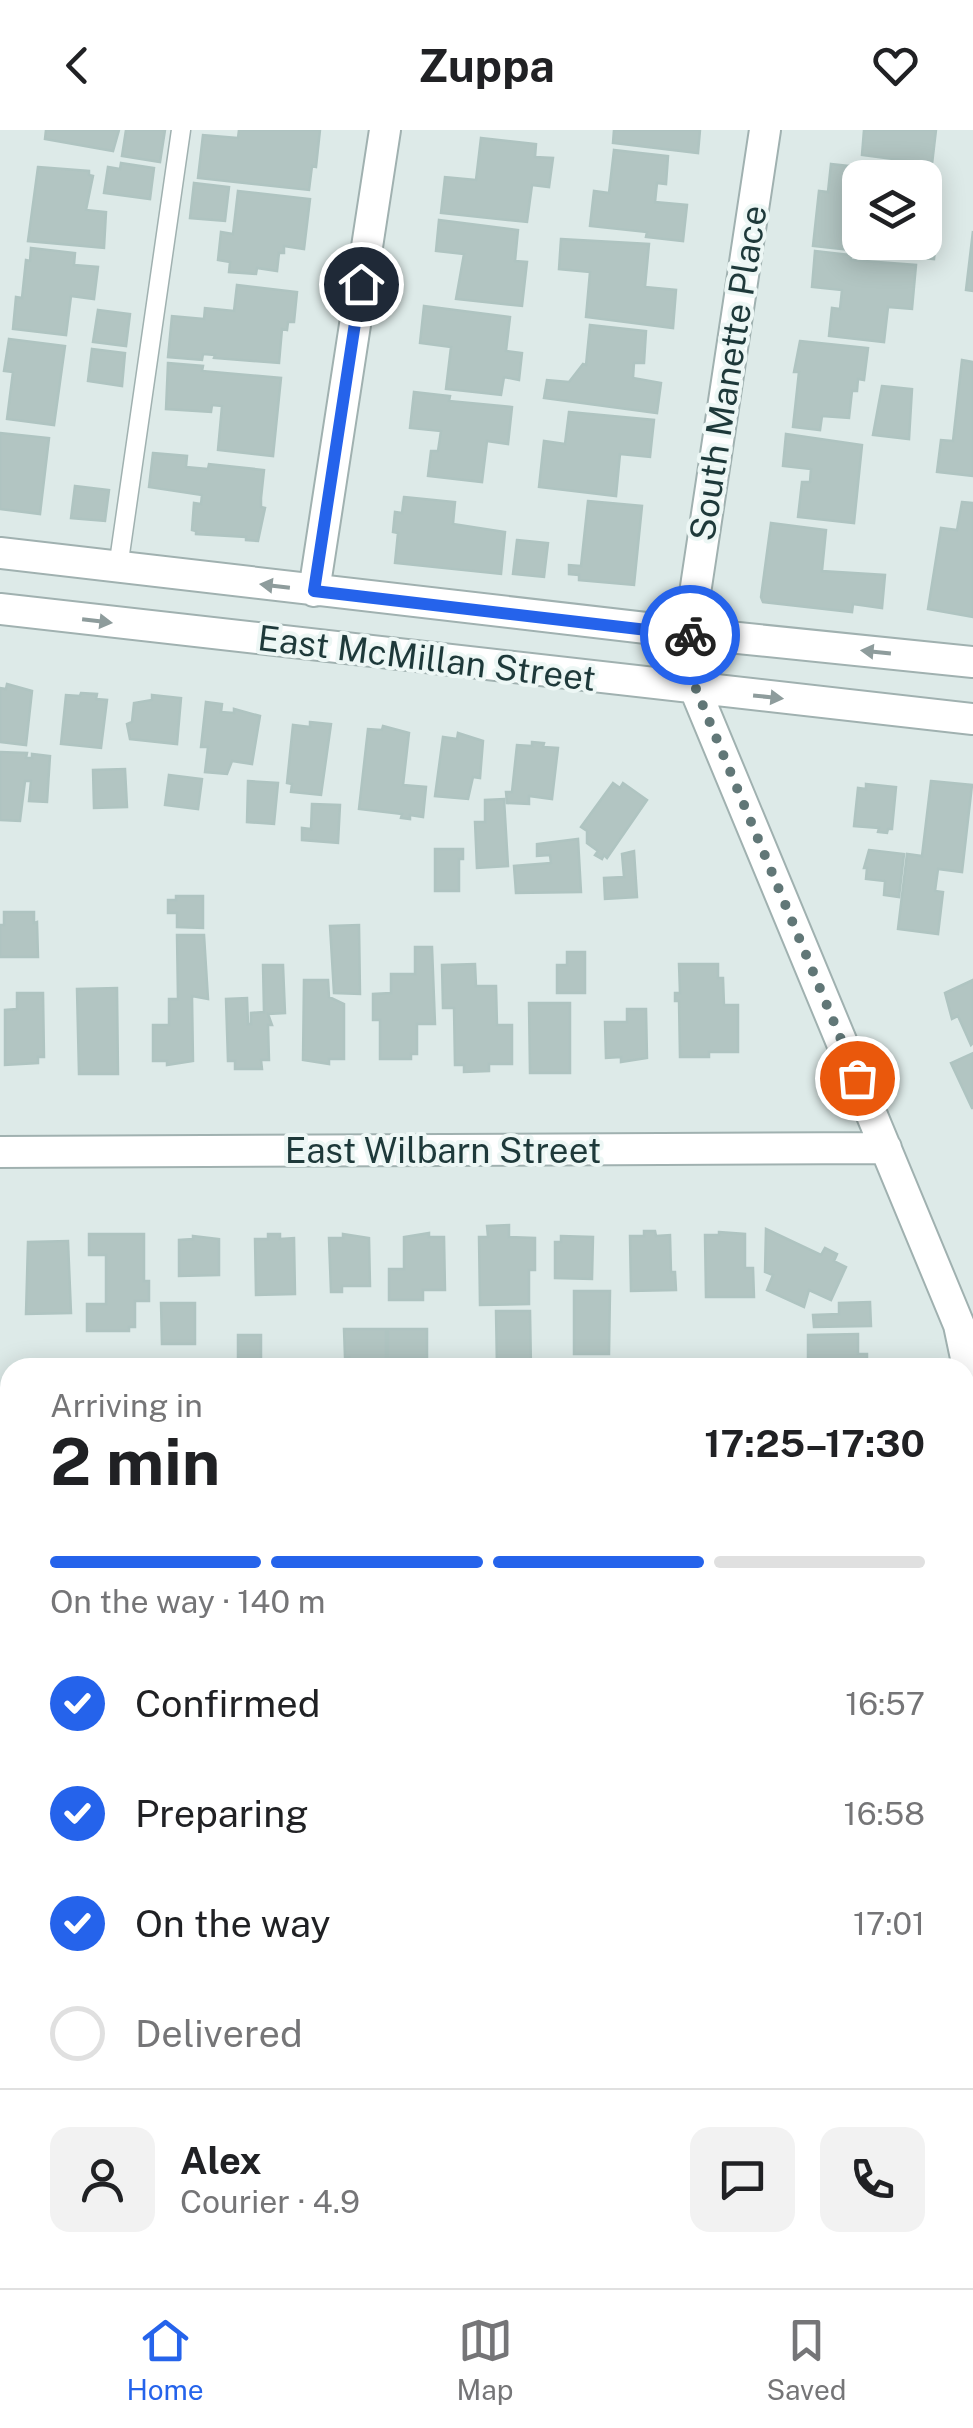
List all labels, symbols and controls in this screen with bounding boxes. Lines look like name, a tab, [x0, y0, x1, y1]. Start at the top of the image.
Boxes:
icon: back	[50, 38, 105, 93]
icon: heart	[868, 38, 923, 93]
text: Zuppa	[418, 39, 555, 92]
map controls	[842, 160, 942, 260]
button: layers	[842, 160, 942, 260]
street label: South Manette Place	[681, 202, 775, 544]
pin	[319, 242, 404, 327]
icon: home	[334, 257, 389, 312]
one-way arrow	[258, 578, 290, 594]
courier	[640, 585, 740, 685]
icon: bike	[663, 608, 718, 663]
one-way arrow	[81, 613, 113, 629]
street label: East McMillan Street	[256, 617, 598, 699]
one-way arrow	[860, 644, 891, 660]
one-way arrow	[752, 689, 784, 705]
pin	[815, 1036, 900, 1121]
icon: bag	[830, 1051, 885, 1106]
street label: East Wilbarn Street	[285, 1130, 601, 1171]
text: Arriving in	[50, 1387, 203, 1424]
text: 17:25–17:30	[704, 1421, 925, 1466]
text: 2 min	[50, 1423, 220, 1500]
text: On the way · 140 m	[50, 1583, 326, 1620]
icon: check	[50, 1676, 105, 1731]
text: Confirmed	[135, 1681, 320, 1726]
text: 16:57	[845, 1685, 925, 1722]
icon: check	[50, 1786, 105, 1841]
text: Preparing	[135, 1791, 309, 1836]
text: 16:58	[844, 1795, 925, 1832]
icon: check	[50, 1896, 105, 1951]
text: On the way	[135, 1901, 331, 1946]
text: 17:01	[853, 1905, 925, 1942]
text: Delivered	[135, 2011, 303, 2056]
button: person	[50, 2127, 155, 2232]
button: chat	[690, 2127, 795, 2232]
button: phone	[820, 2127, 925, 2232]
text: Alex	[180, 2138, 262, 2183]
text: Courier · 4.9	[180, 2183, 360, 2220]
tab: Home	[126, 2313, 204, 2406]
tab: Map	[457, 2313, 513, 2406]
tab: Saved	[766, 2313, 847, 2406]

